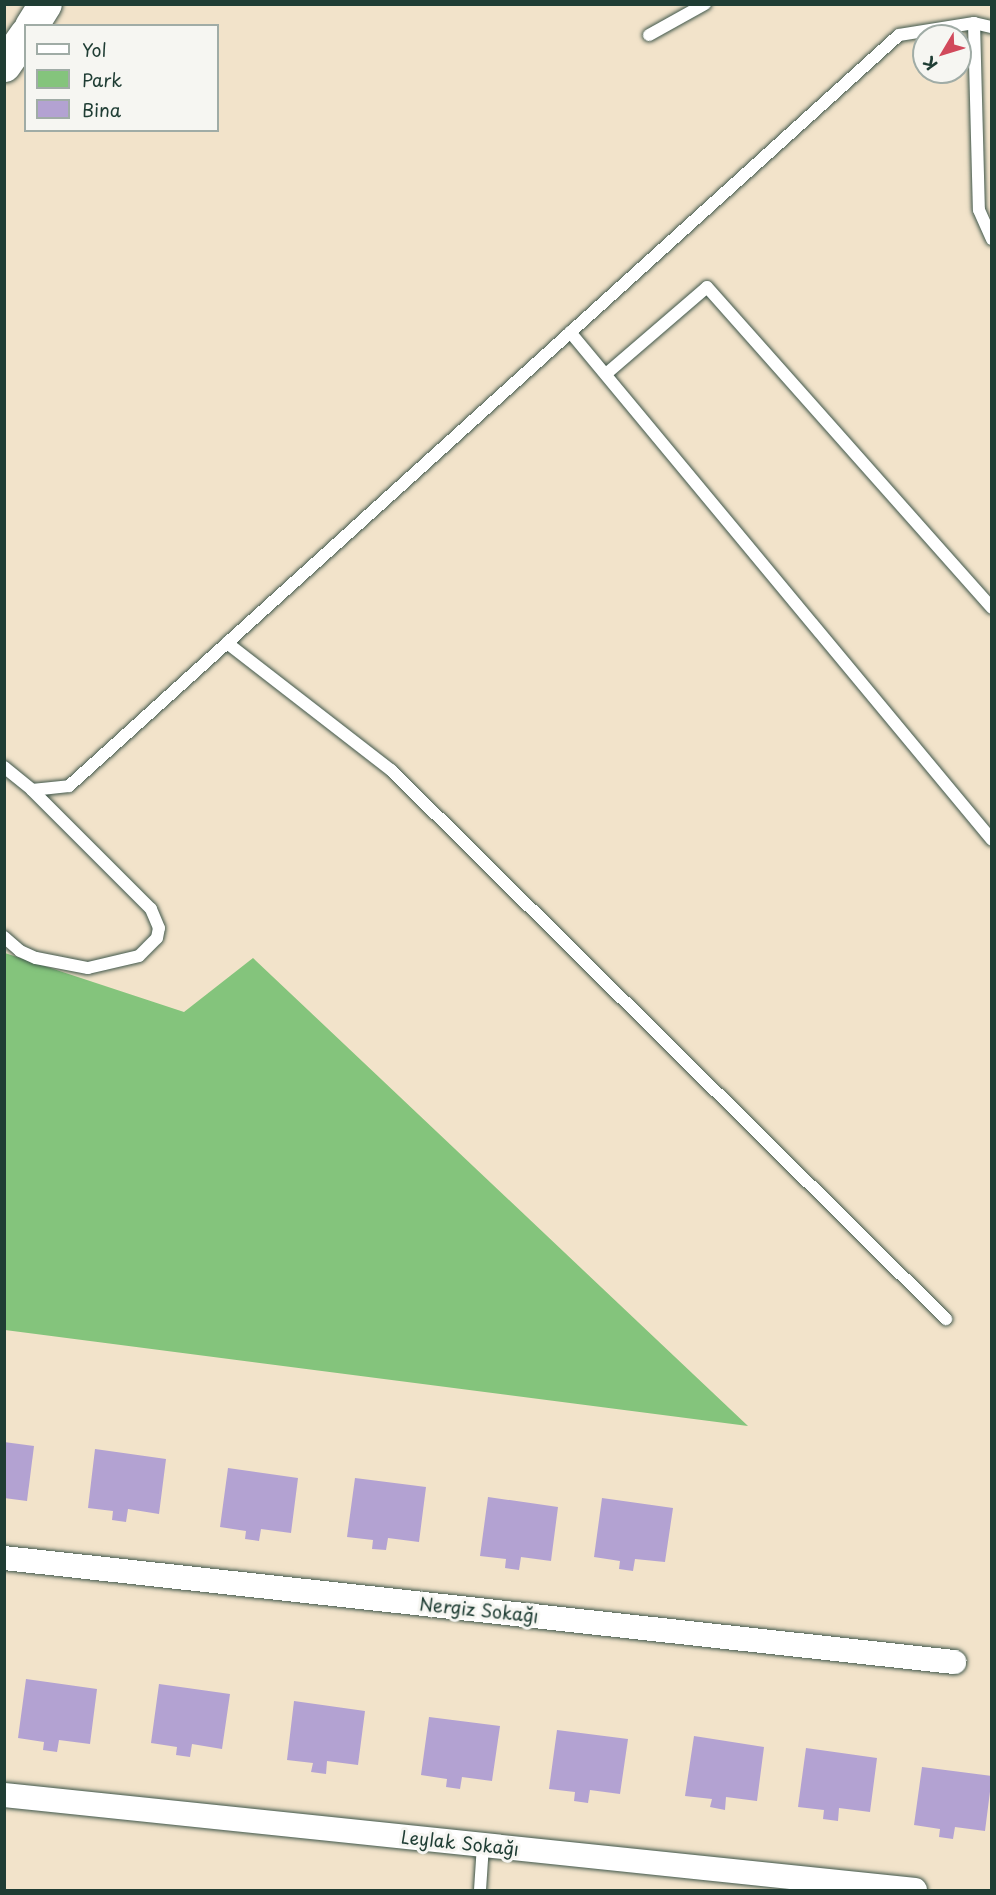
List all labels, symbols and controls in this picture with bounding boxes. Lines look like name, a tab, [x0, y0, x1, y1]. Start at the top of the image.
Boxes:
legend	[24, 24, 219, 132]
north arrow	[912, 24, 972, 84]
text: Yol	[82, 36, 107, 63]
text: K	[916, 52, 942, 76]
text: Park	[82, 66, 122, 93]
text: Bina	[82, 96, 121, 123]
street label: Nergiz Sokağı	[418, 1593, 540, 1627]
street label: Leylak Sokağı	[399, 1826, 521, 1860]

